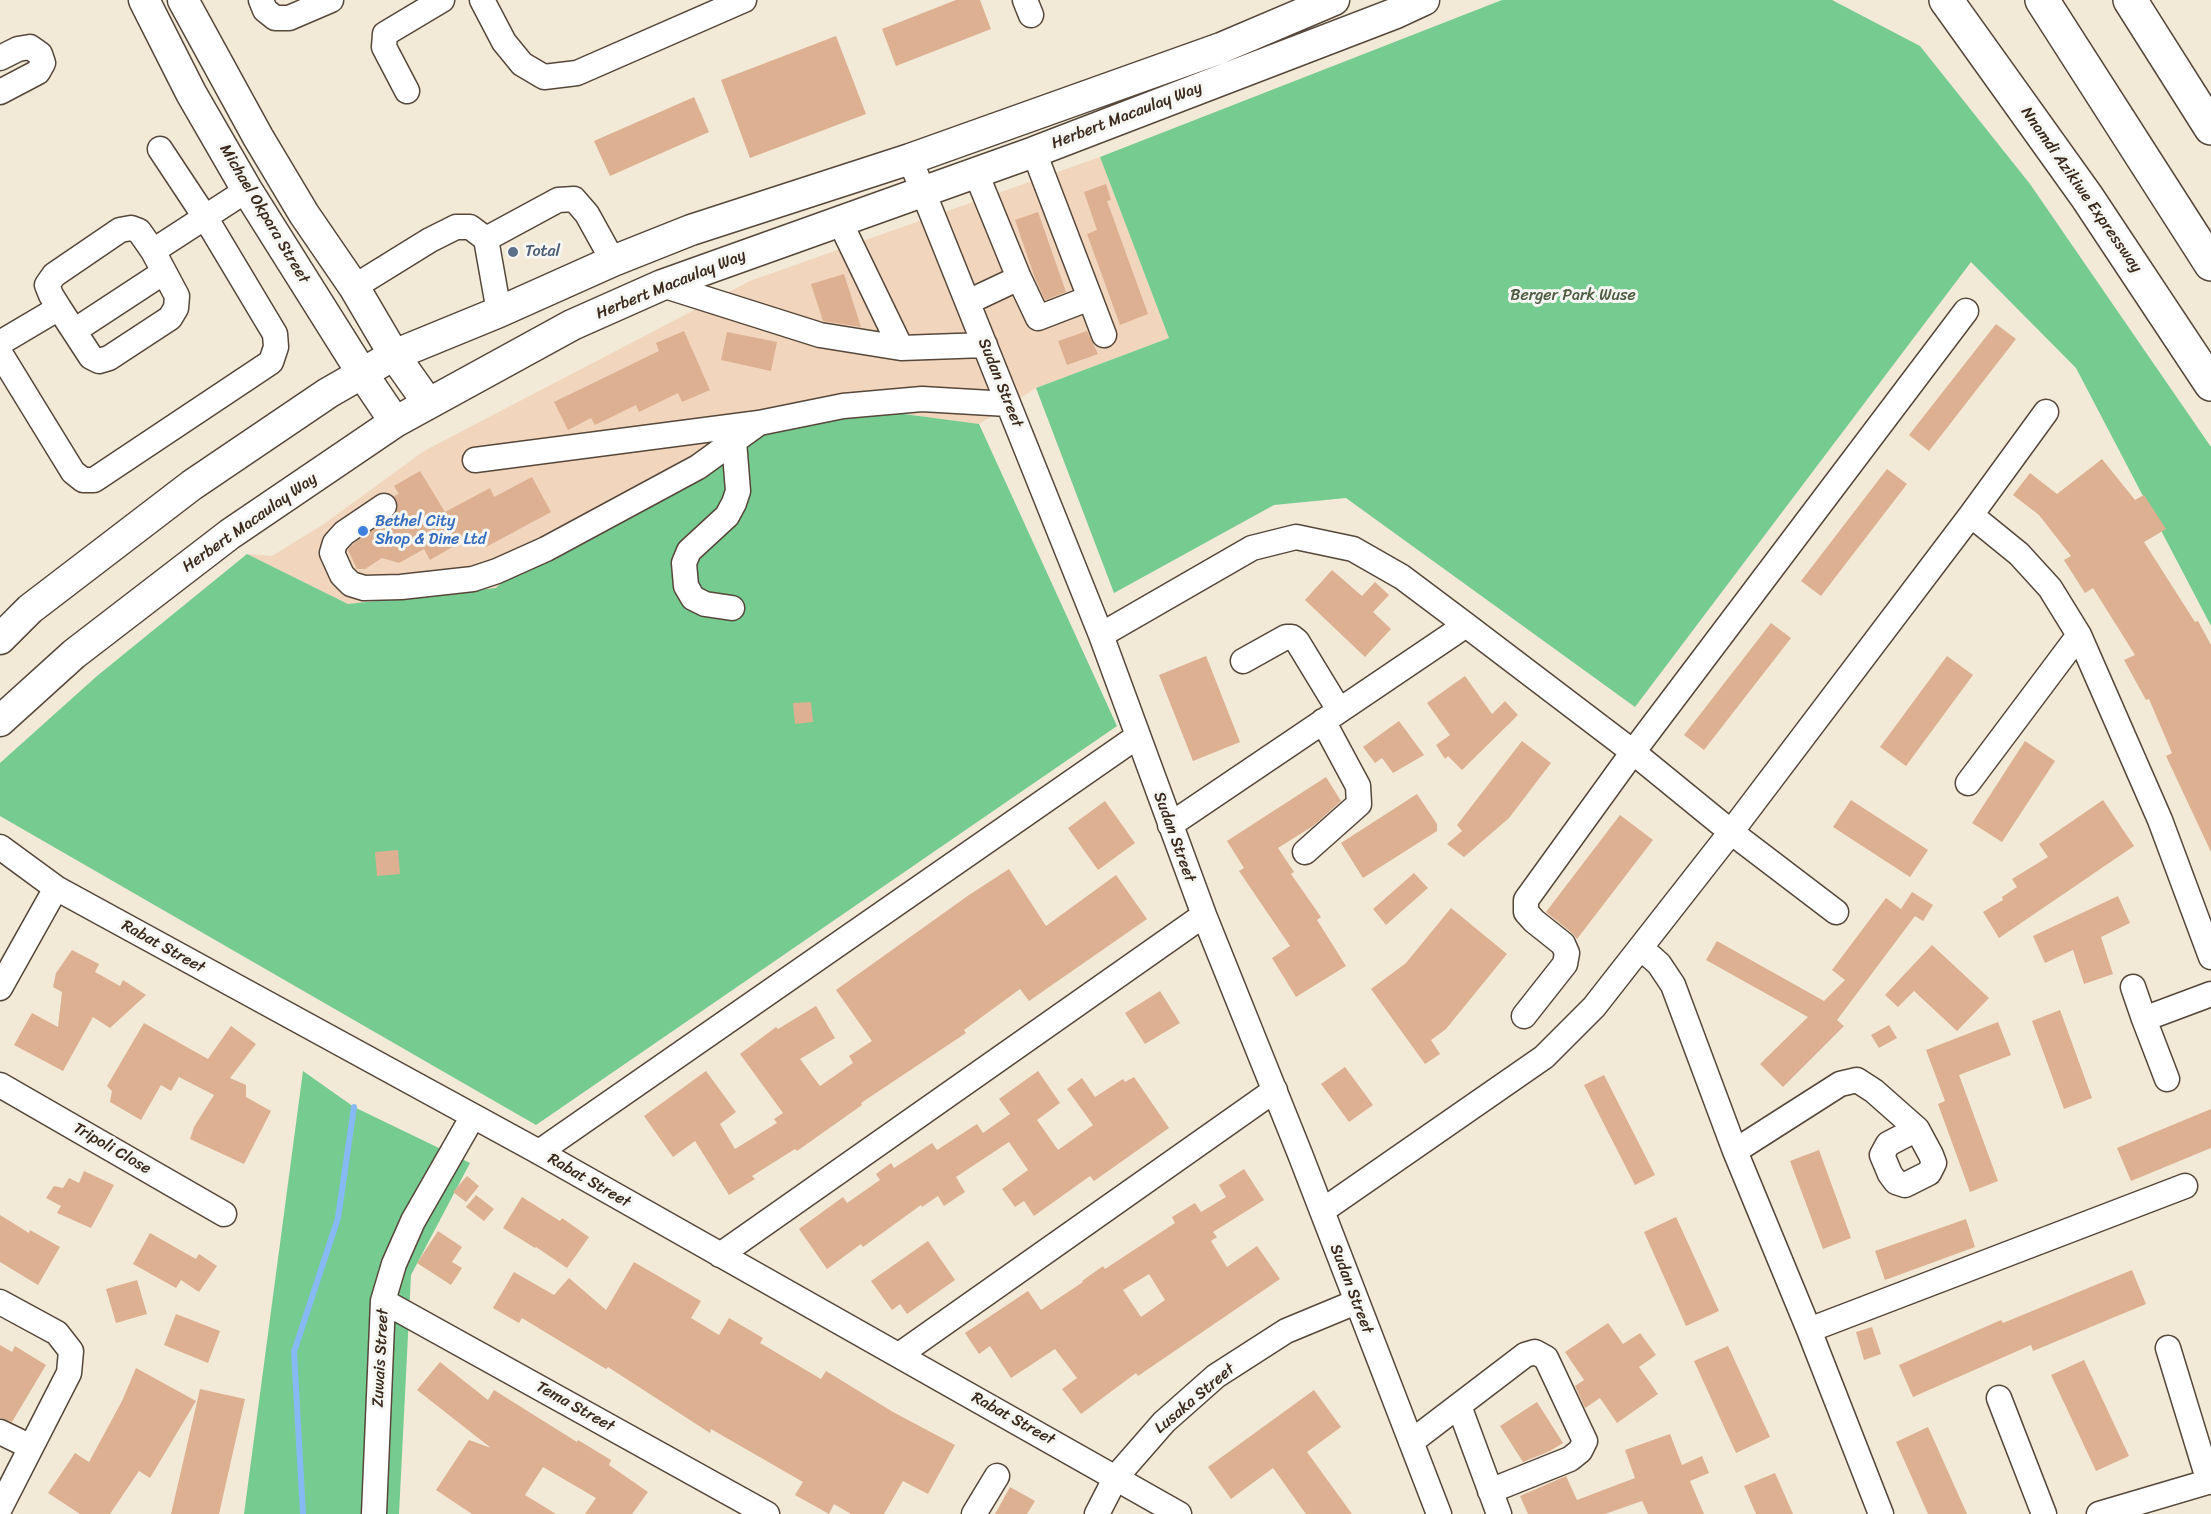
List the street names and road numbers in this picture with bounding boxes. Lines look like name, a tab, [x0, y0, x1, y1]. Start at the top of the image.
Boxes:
street label: Herbert Macaulay Way	[1049, 78, 1205, 154]
street label: Nnamdi Azikiwe Expressway	[2016, 103, 2146, 277]
street label: Michael Okpara Street	[215, 141, 313, 287]
street label: Herbert Macaulay Way	[593, 246, 749, 324]
street label: Sudan Street	[973, 336, 1027, 430]
street label: Herbert Macaulay Way	[179, 469, 321, 577]
street label: Sudan Street	[1149, 789, 1199, 885]
street label: Rabat Street	[118, 916, 208, 978]
street label: Tripoli Close	[70, 1119, 154, 1179]
street label: Rabat Street	[544, 1150, 634, 1212]
street label: Sudan Street	[1325, 1242, 1377, 1336]
street label: Zuwais Street	[369, 1308, 393, 1408]
street label: Lusaka Street	[1151, 1360, 1239, 1438]
street label: Tema Street	[532, 1378, 618, 1436]
street label: Rabat Street	[968, 1388, 1058, 1450]

